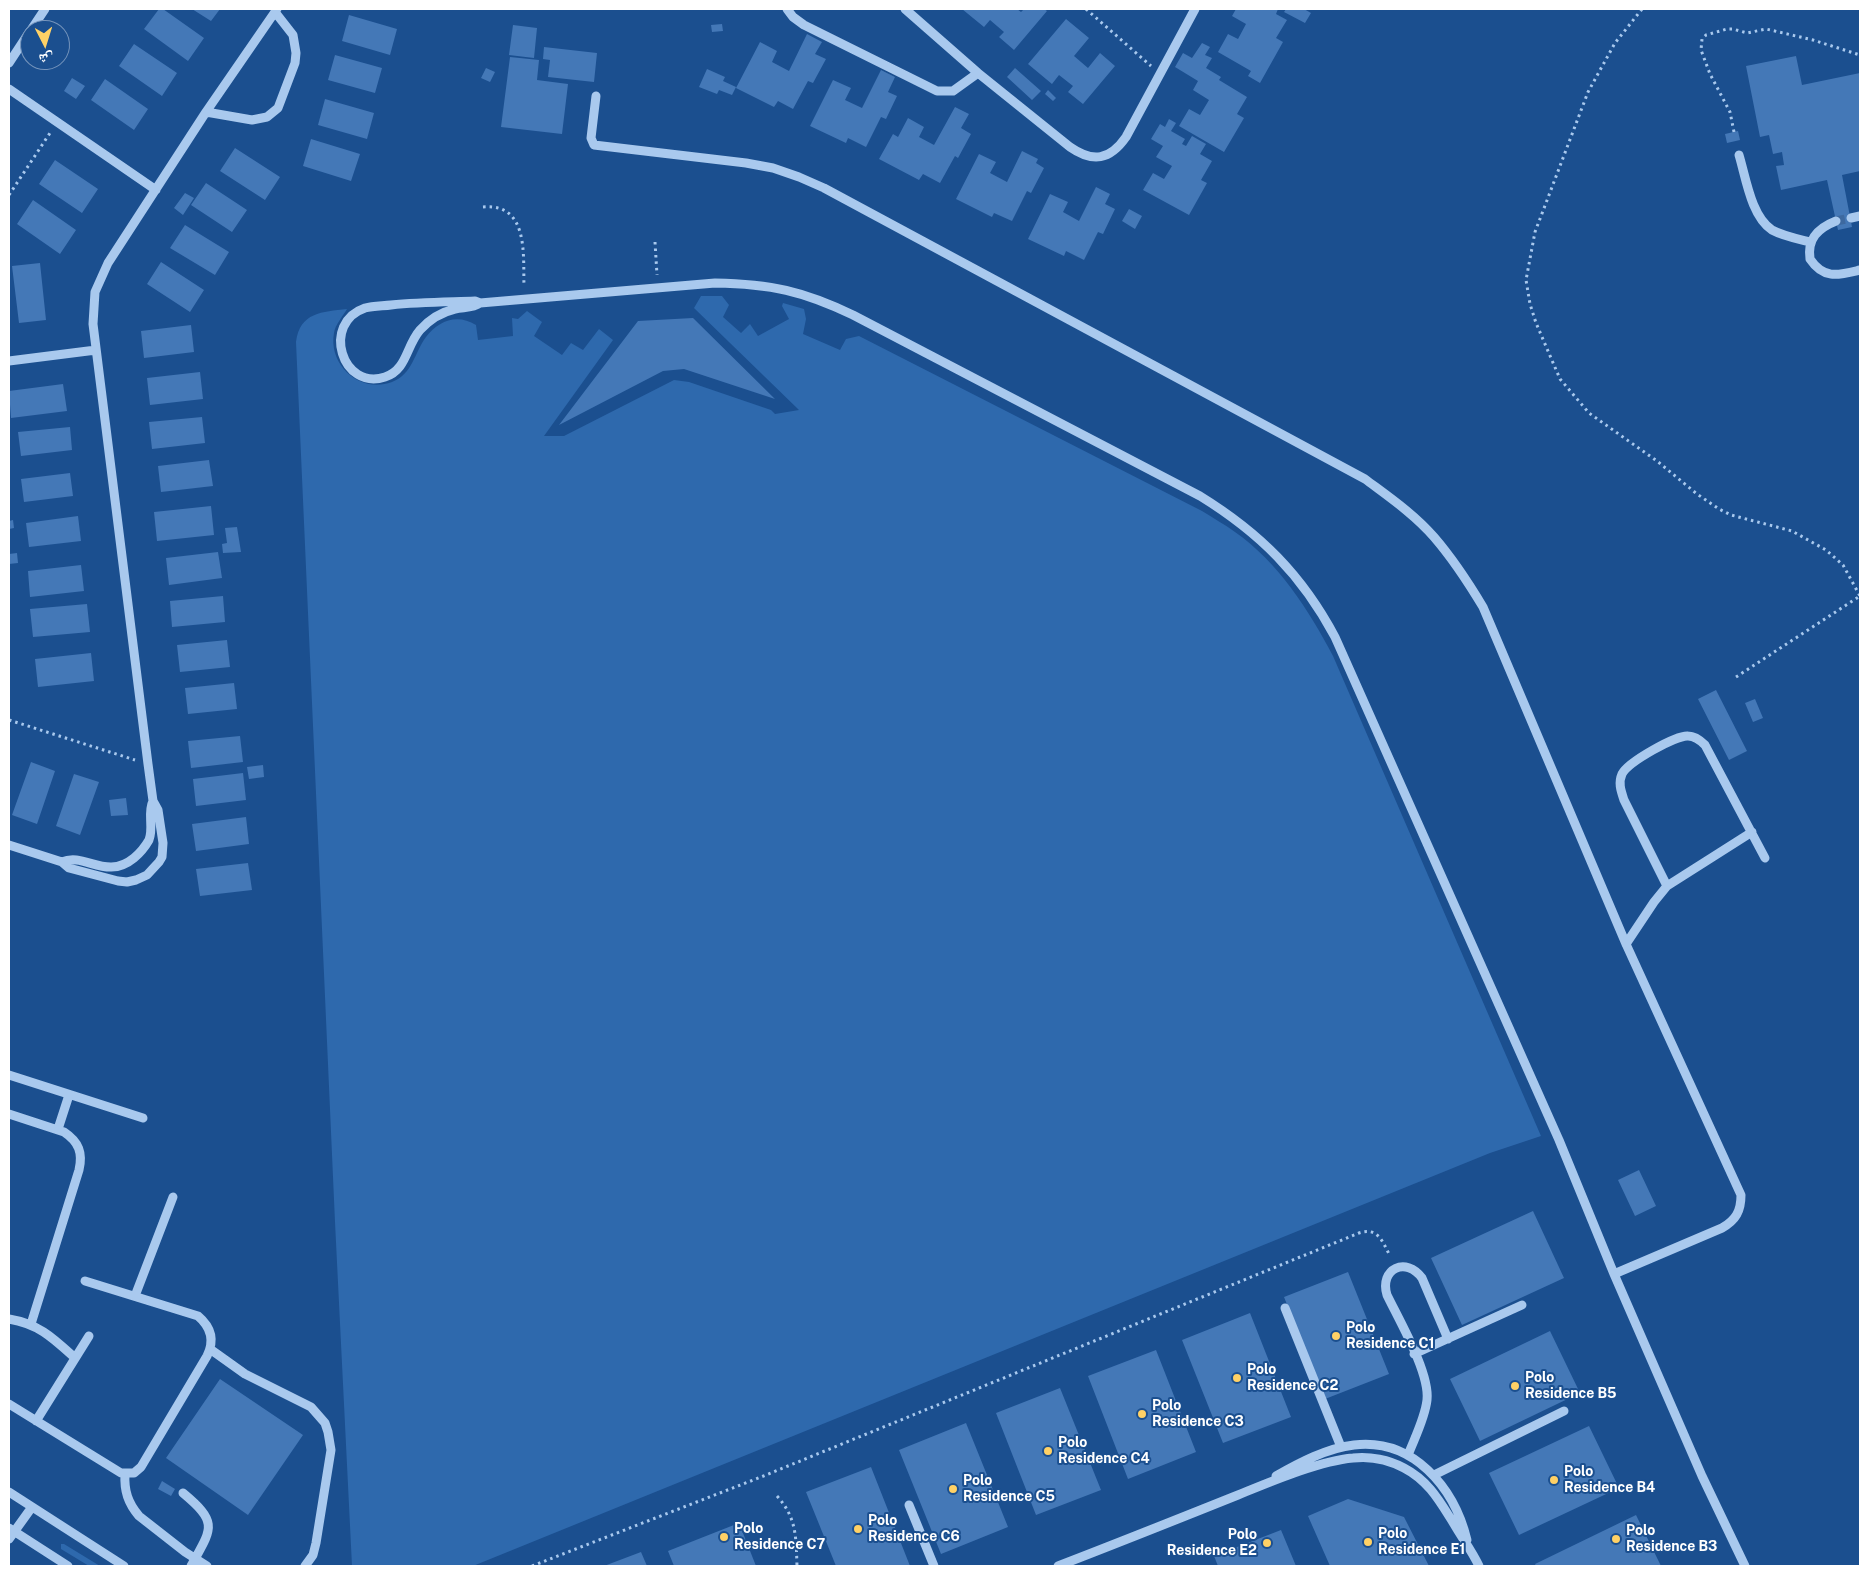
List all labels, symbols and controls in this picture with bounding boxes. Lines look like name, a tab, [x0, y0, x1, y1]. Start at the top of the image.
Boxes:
north arrow	[20, 20, 70, 70]
text: ش	[38, 50, 54, 68]
place label: Polo Residence C1	[1346, 1320, 1434, 1352]
marker: Polo Residence C1	[1330, 1330, 1342, 1342]
place label: Polo Residence C2	[1247, 1362, 1338, 1394]
place label: Polo Residence B5	[1525, 1370, 1616, 1402]
marker: Polo Residence C2	[1231, 1372, 1243, 1384]
marker: Polo Residence B5	[1509, 1380, 1521, 1392]
place label: Polo Residence C3	[1152, 1398, 1244, 1430]
marker: Polo Residence C3	[1136, 1408, 1148, 1420]
place label: Polo Residence C4	[1058, 1435, 1150, 1468]
marker: Polo Residence C4	[1042, 1445, 1054, 1457]
place label: Polo Residence B4	[1564, 1464, 1655, 1496]
place label: Polo Residence C5	[963, 1473, 1055, 1505]
marker: Polo Residence B4	[1548, 1474, 1560, 1486]
marker: Polo Residence C5	[947, 1483, 959, 1495]
place label: Polo Residence C6	[868, 1513, 960, 1545]
place label: Polo Residence C7	[734, 1521, 825, 1554]
marker: Polo Residence C6	[852, 1523, 864, 1535]
place label: Polo Residence B3	[1626, 1523, 1717, 1555]
place label: Polo Residence E1	[1378, 1526, 1465, 1558]
place label: Polo Residence E2	[1167, 1527, 1257, 1560]
marker: Polo Residence C7	[718, 1531, 730, 1543]
marker: Polo Residence B3	[1610, 1533, 1622, 1545]
marker: Polo Residence E1	[1362, 1536, 1374, 1548]
marker: Polo Residence E2	[1261, 1537, 1273, 1549]

